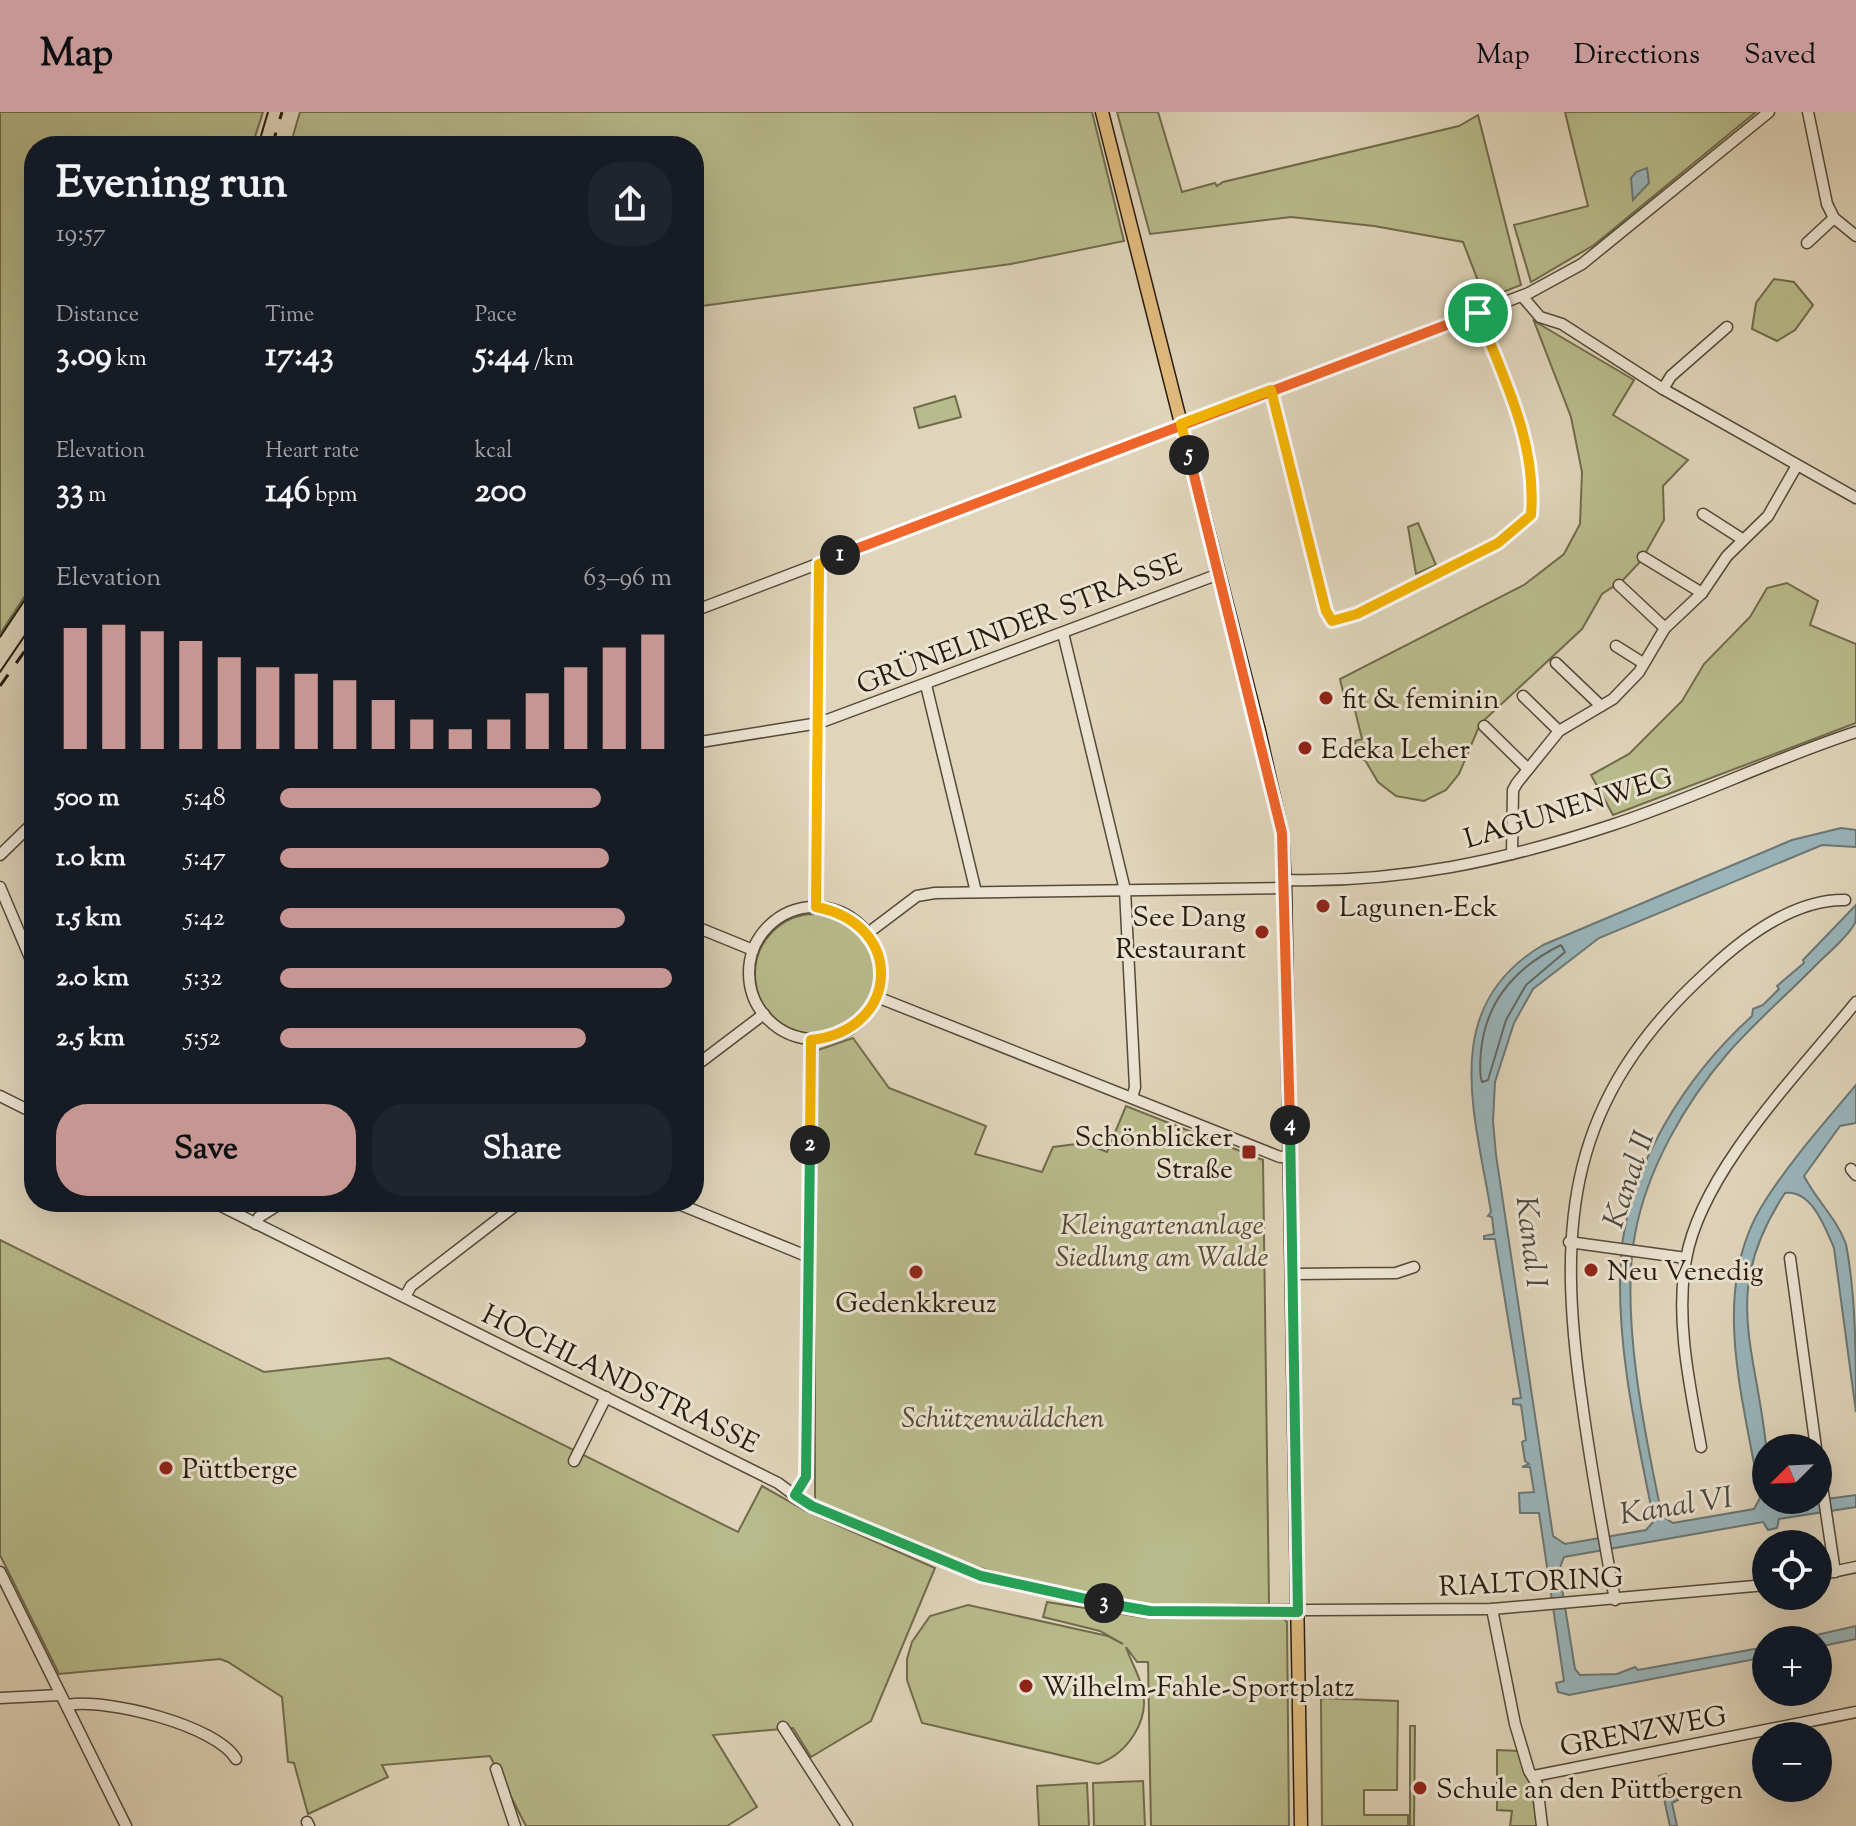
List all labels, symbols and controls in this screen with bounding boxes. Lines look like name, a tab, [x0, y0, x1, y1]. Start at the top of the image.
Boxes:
text: Map	[40, 29, 113, 83]
text: Map	[1476, 36, 1530, 76]
text: Directions	[1574, 36, 1700, 76]
text: Saved	[1744, 36, 1816, 76]
text: Evening run	[56, 154, 288, 217]
button: share	[588, 162, 672, 246]
text: 19:57	[56, 216, 106, 253]
pin	[1444, 279, 1512, 347]
icon: arrive	[1456, 291, 1500, 335]
text: Distance	[56, 300, 139, 332]
text: Time	[265, 300, 314, 332]
text: Pace	[475, 300, 517, 332]
text: 3.09	[56, 332, 112, 381]
text: 17:43	[265, 332, 334, 381]
text: 5:44	[475, 332, 529, 381]
text: km	[112, 344, 147, 376]
text: /km	[529, 344, 574, 376]
pin: 5	[1169, 435, 1209, 475]
text: Elevation	[56, 436, 145, 468]
text: Heart rate	[265, 436, 359, 468]
text: kcal	[475, 436, 512, 468]
text: 5	[1185, 439, 1193, 471]
text: 33	[56, 468, 83, 517]
text: 146	[265, 468, 311, 517]
text: 200	[475, 468, 527, 517]
text: m	[83, 480, 106, 512]
text: bpm	[311, 480, 358, 512]
pin: 1	[820, 535, 860, 575]
text: 1	[836, 539, 844, 571]
street label: GRÜNELINDER STRASSE	[851, 545, 1189, 706]
text: Elevation	[56, 560, 161, 597]
text: 63–96 m	[583, 560, 672, 597]
place label: fit & feminin	[1342, 681, 1500, 721]
marker: fit & feminin	[1317, 689, 1335, 707]
place label: Edeka Leher	[1321, 731, 1470, 771]
marker: Edeka Leher	[1296, 739, 1314, 757]
street label: LAGUNENWEG	[1460, 759, 1678, 861]
text: 500 m	[56, 780, 119, 817]
text: 5:48	[184, 780, 226, 817]
text: 1.0 km	[56, 840, 126, 877]
text: 5:47	[184, 840, 226, 877]
place label: Lagunen-Eck	[1339, 889, 1498, 929]
marker: Lagunen-Eck	[1314, 897, 1332, 915]
place label: See Dang Restaurant	[1115, 899, 1246, 971]
text: 1.5 km	[56, 900, 122, 937]
text: 5:42	[184, 900, 225, 937]
marker: See Dang Restaurant	[1253, 923, 1271, 941]
text: 2.0 km	[56, 960, 129, 997]
text: 5:32	[184, 960, 222, 997]
text: 2.5 km	[56, 1020, 125, 1057]
text: 5:52	[184, 1020, 221, 1057]
button: Save	[56, 1104, 356, 1196]
button: Share	[372, 1104, 672, 1196]
pin: 4	[1270, 1105, 1310, 1145]
text: 4	[1284, 1109, 1296, 1141]
place label: Schönblicker Straße	[1074, 1119, 1233, 1191]
pin: 2	[790, 1125, 830, 1165]
water label: Kanal II	[1594, 1125, 1667, 1234]
text: 2	[805, 1129, 815, 1161]
marker: Schönblicker Straße	[1240, 1143, 1258, 1161]
water label: Kanal I	[1503, 1194, 1556, 1291]
park label: Kleingartenanlage Siedlung am Walde	[1056, 1207, 1268, 1279]
place label: Neu Venedig	[1607, 1253, 1764, 1293]
marker: Neu Venedig	[1582, 1261, 1600, 1279]
marker: Gedenkkreuz	[907, 1263, 925, 1281]
place label: Gedenkkreuz	[835, 1285, 997, 1325]
street label: HOCHLANDSTRASSE	[474, 1296, 765, 1465]
park label: Schützenwäldchen	[901, 1400, 1105, 1440]
north arrow	[1752, 1434, 1832, 1514]
map controls	[1752, 1434, 1832, 1802]
place label: Püttberge	[182, 1451, 298, 1491]
marker: Püttberge	[157, 1459, 175, 1477]
water label: Kanal VI	[1617, 1477, 1736, 1538]
button: locate	[1752, 1530, 1832, 1610]
street label: RIALTORING	[1438, 1559, 1624, 1609]
pin: 3	[1084, 1583, 1124, 1623]
text: 3	[1100, 1587, 1108, 1619]
button: +	[1752, 1626, 1832, 1706]
place label: Wilhelm-Fahle-Sportplatz	[1042, 1669, 1355, 1709]
marker: Wilhelm-Fahle-Sportplatz	[1017, 1677, 1035, 1695]
street label: GRENZWEG	[1557, 1697, 1730, 1769]
button: −	[1752, 1722, 1832, 1802]
place label: Schule an den Püttbergen	[1436, 1771, 1743, 1811]
marker: Schule an den Püttbergen	[1411, 1779, 1429, 1797]

